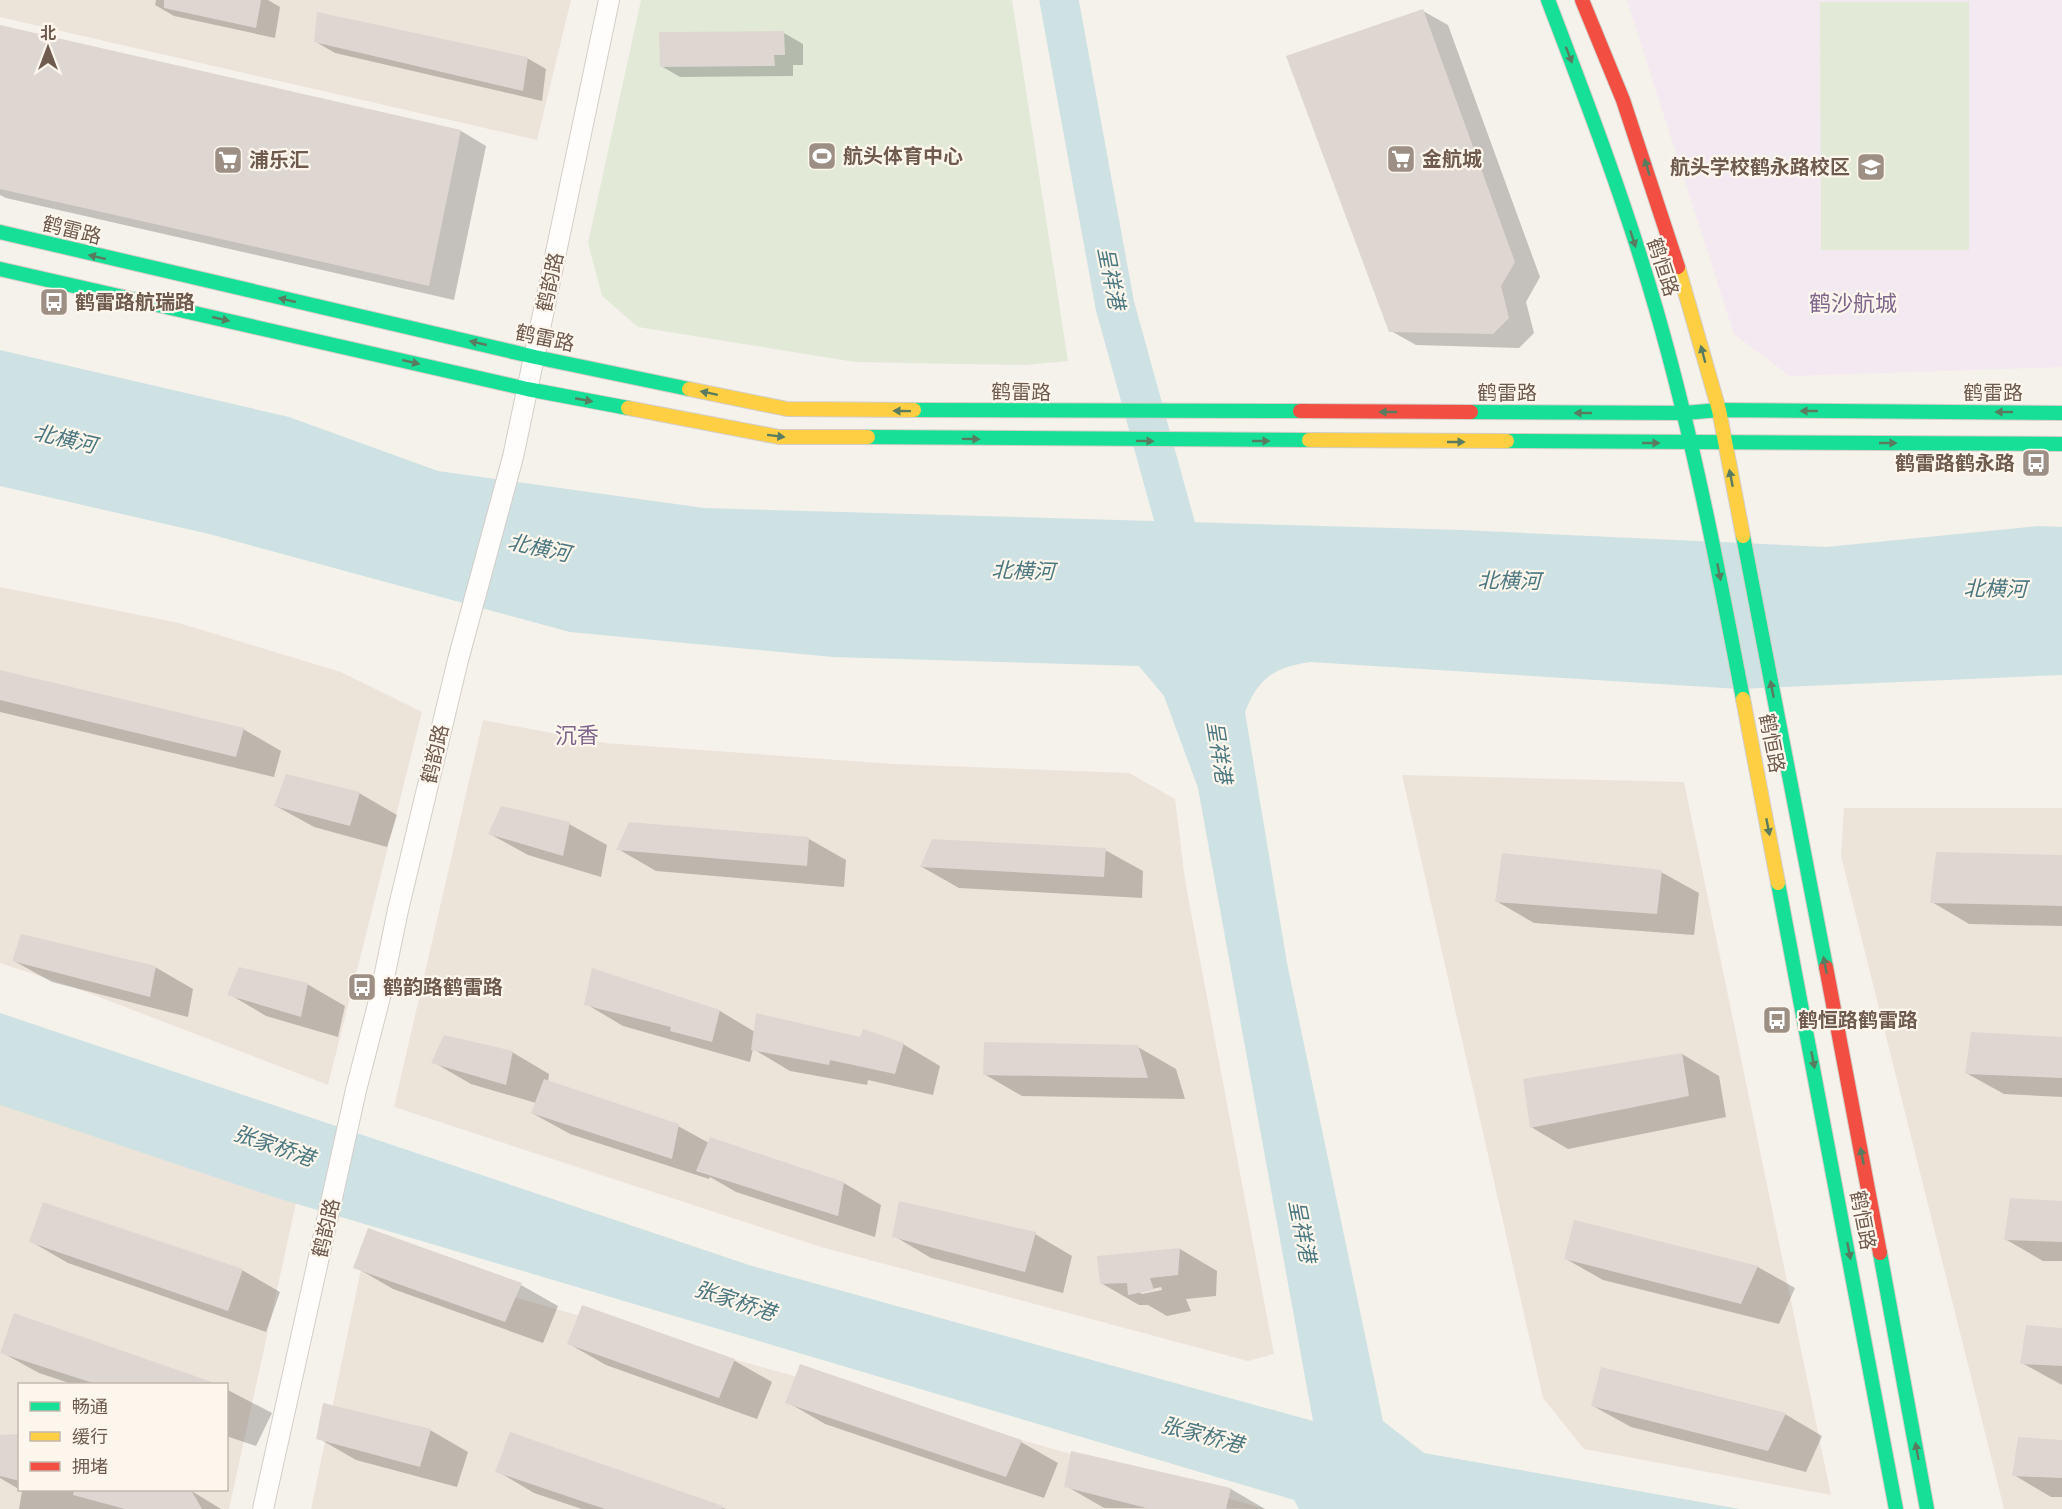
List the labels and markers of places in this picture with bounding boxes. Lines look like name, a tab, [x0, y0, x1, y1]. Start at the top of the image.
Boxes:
sports icon: 航头体育中心	[806, 140, 838, 172]
place label: 航头体育中心	[843, 143, 963, 167]
supermarket icon: 金航城	[1385, 143, 1417, 175]
supermarket icon: 浦乐汇	[212, 144, 244, 176]
place label: 金航城	[1422, 146, 1482, 170]
place label: 浦乐汇	[249, 147, 309, 171]
school or university icon: 航头学校鹤永路校区	[1855, 151, 1887, 183]
place label: 航头学校鹤永路校区	[1670, 154, 1850, 178]
bus stop icon: 鹤雷路航瑞路	[38, 286, 70, 318]
place label: 鹤雷路航瑞路	[75, 289, 195, 313]
bus stop icon: 鹤雷路鹤永路	[2020, 447, 2052, 479]
place label: 鹤雷路鹤永路	[1895, 450, 2015, 474]
bus stop icon: 鹤韵路鹤雷路	[346, 971, 378, 1003]
place label: 鹤韵路鹤雷路	[383, 974, 503, 998]
bus stop icon: 鹤恒路鹤雷路	[1761, 1004, 1793, 1036]
place label: 鹤恒路鹤雷路	[1798, 1007, 1918, 1031]

